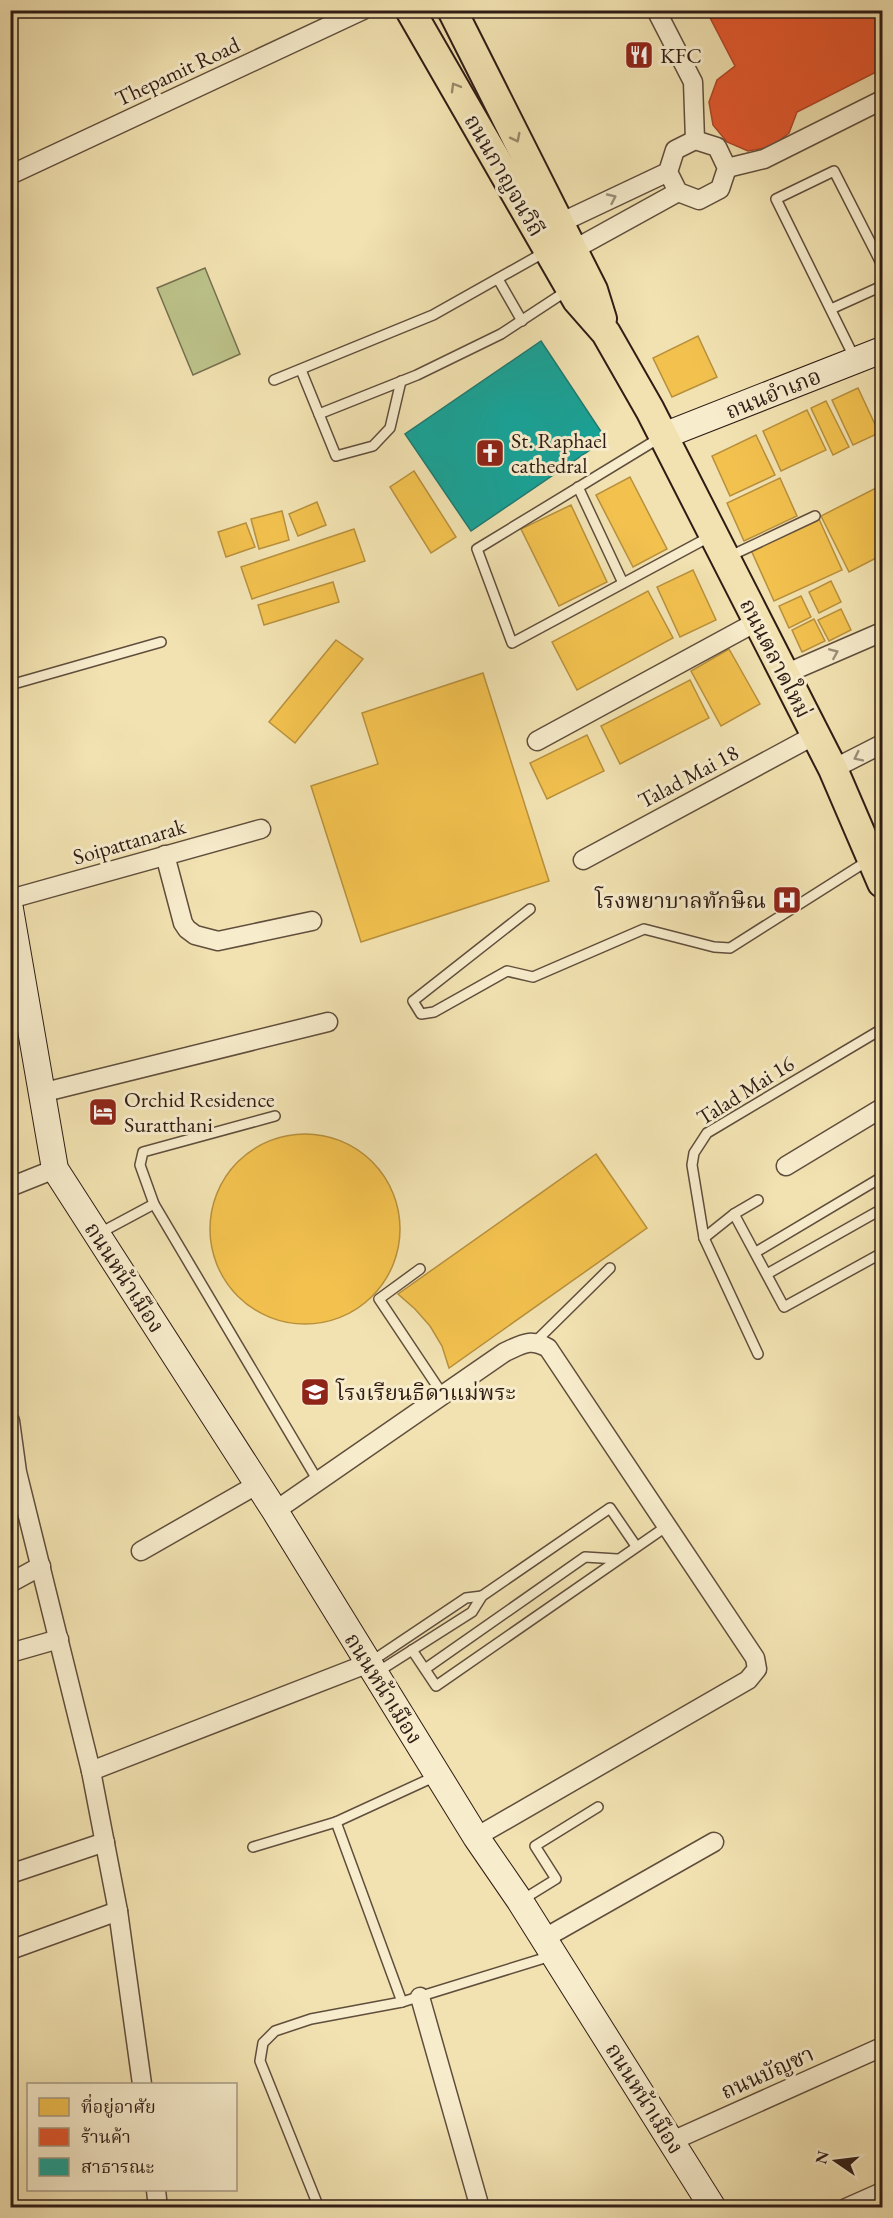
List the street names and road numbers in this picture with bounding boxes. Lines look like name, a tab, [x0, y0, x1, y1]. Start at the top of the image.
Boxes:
street label: Thepamit Road	[110, 30, 245, 113]
street label: ถนนกาญจนวิถี	[458, 109, 551, 242]
street label: ถนนอำเภอ	[721, 361, 825, 426]
street label: ถนนตลาดใหม่	[733, 593, 818, 723]
street label: Talad Mai 18	[633, 738, 744, 815]
street label: Soipattanarak	[70, 811, 189, 871]
street label: Talad Mai 16	[691, 1049, 800, 1132]
street label: ถนนหน้าเมือง	[78, 1216, 171, 1338]
street label: ถนนหน้าเมือง	[338, 1627, 429, 1750]
street label: ถนนหน้าเมือง	[599, 2037, 690, 2160]
street label: ถนนบัญชา	[716, 2039, 818, 2106]

